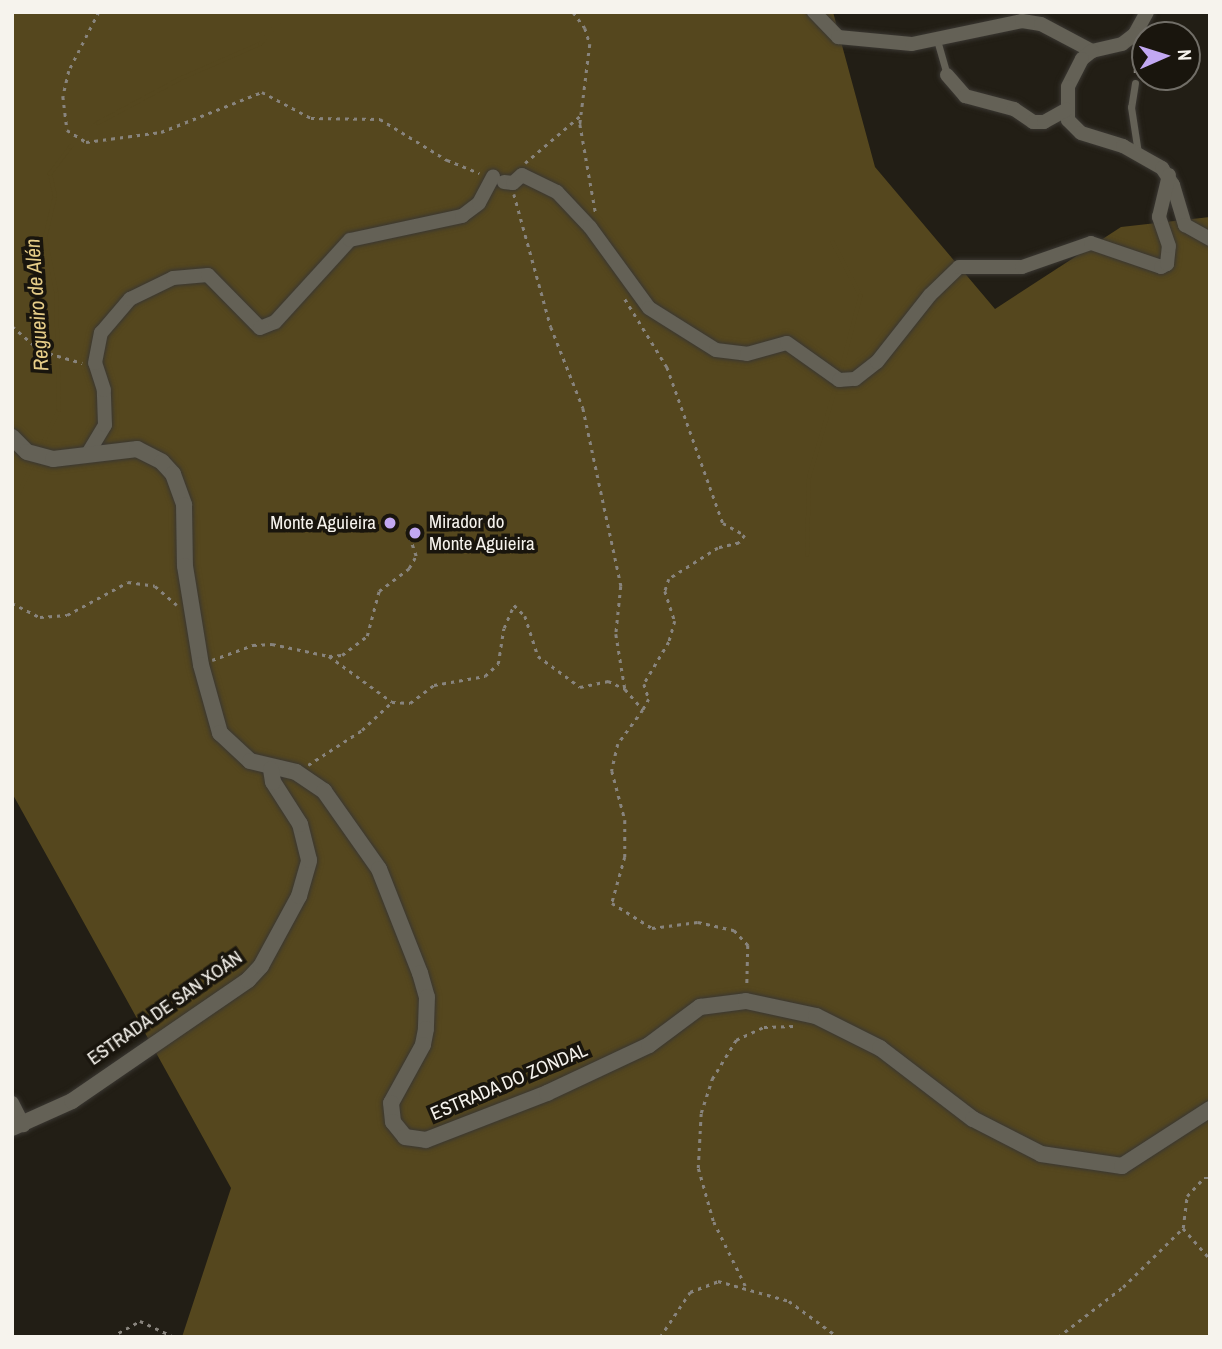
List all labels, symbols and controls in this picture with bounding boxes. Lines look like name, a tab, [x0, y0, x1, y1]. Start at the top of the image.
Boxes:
north arrow	[1131, 21, 1201, 91]
text: N	[1172, 49, 1198, 61]
water label: Regueiro de Alén	[20, 237, 54, 373]
place label: Mirador do Monte Aguieira	[429, 511, 536, 555]
place label: Monte Aguieira	[269, 512, 376, 534]
marker: Monte Aguieira	[382, 515, 398, 531]
marker: Mirador do Monte Aguieira	[407, 525, 423, 541]
street label: ESTRADA DE SAN XOÁN	[83, 946, 247, 1070]
street label: ESTRADA DO ZONDAL	[427, 1039, 591, 1125]

